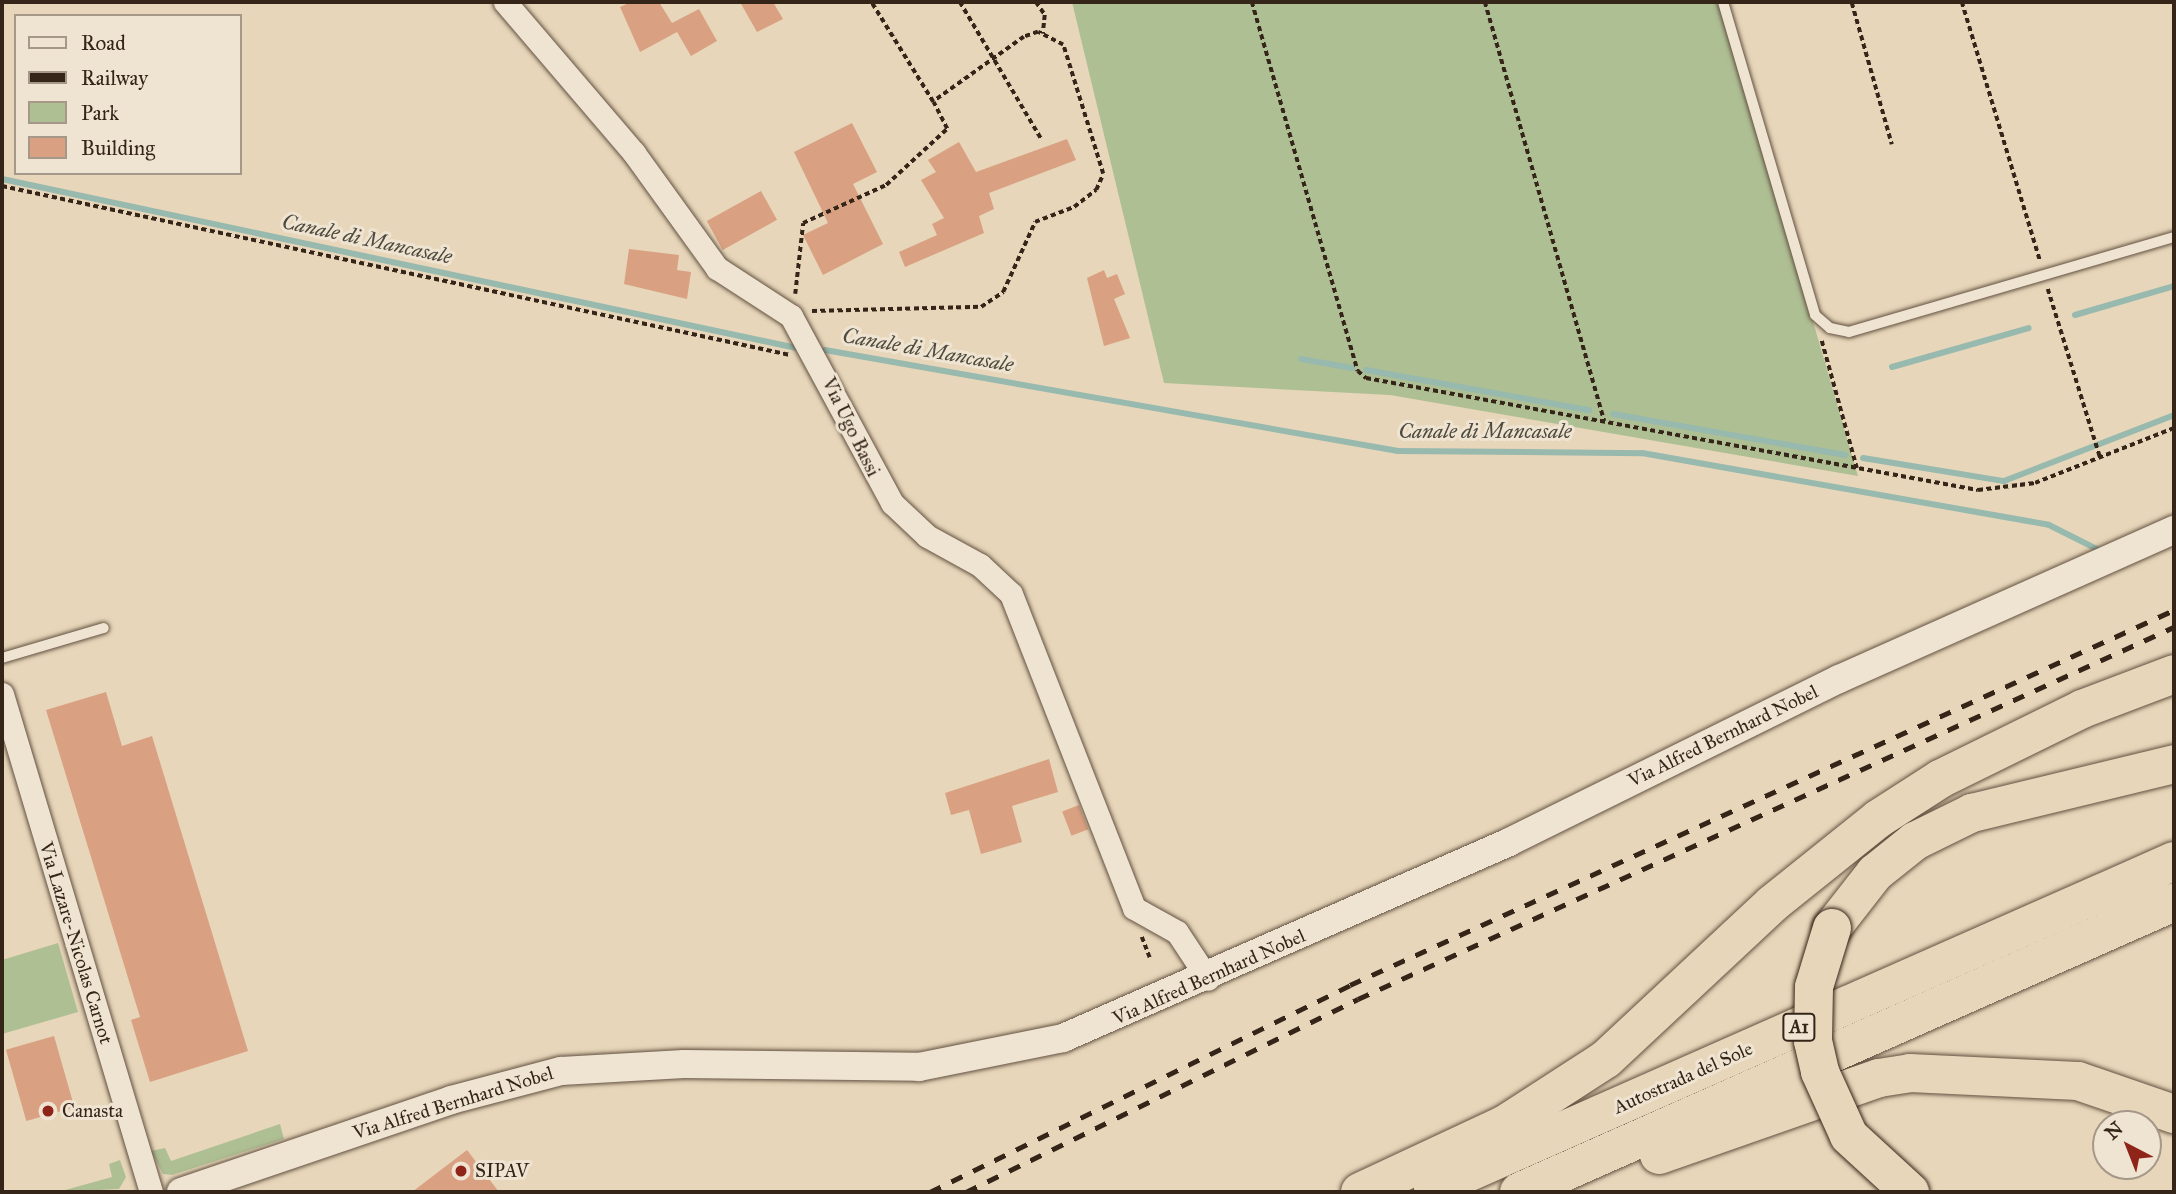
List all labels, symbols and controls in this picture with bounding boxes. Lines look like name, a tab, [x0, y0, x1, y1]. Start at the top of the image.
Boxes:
legend	[14, 14, 242, 175]
text: Road	[81, 30, 126, 56]
text: Railway	[81, 65, 148, 91]
text: Park	[81, 100, 119, 126]
text: Building	[81, 135, 155, 161]
water label: Canale di Mancasale	[280, 209, 454, 269]
water label: Canale di Mancasale	[841, 323, 1015, 377]
street label: Via Ugo Bassi	[817, 374, 885, 480]
water label: Canale di Mancasale	[1398, 418, 1572, 444]
street label: Via Alfred Bernhard Nobel	[1624, 680, 1822, 792]
street label: Via Lazare-Nicolas Carnot	[34, 839, 118, 1047]
street label: Via Alfred Bernhard Nobel	[1109, 924, 1309, 1030]
road number: A1	[1782, 1012, 1816, 1042]
street label: Autostrada del Sole	[1610, 1037, 1756, 1119]
street label: Via Alfred Bernhard Nobel	[350, 1062, 556, 1144]
place label: Canasta	[62, 1100, 123, 1122]
marker: Canasta	[40, 1103, 56, 1119]
north arrow	[2092, 1110, 2162, 1180]
text: N	[2100, 1117, 2128, 1144]
place label: SIPAV	[475, 1160, 529, 1182]
marker: SIPAV	[453, 1163, 469, 1179]

